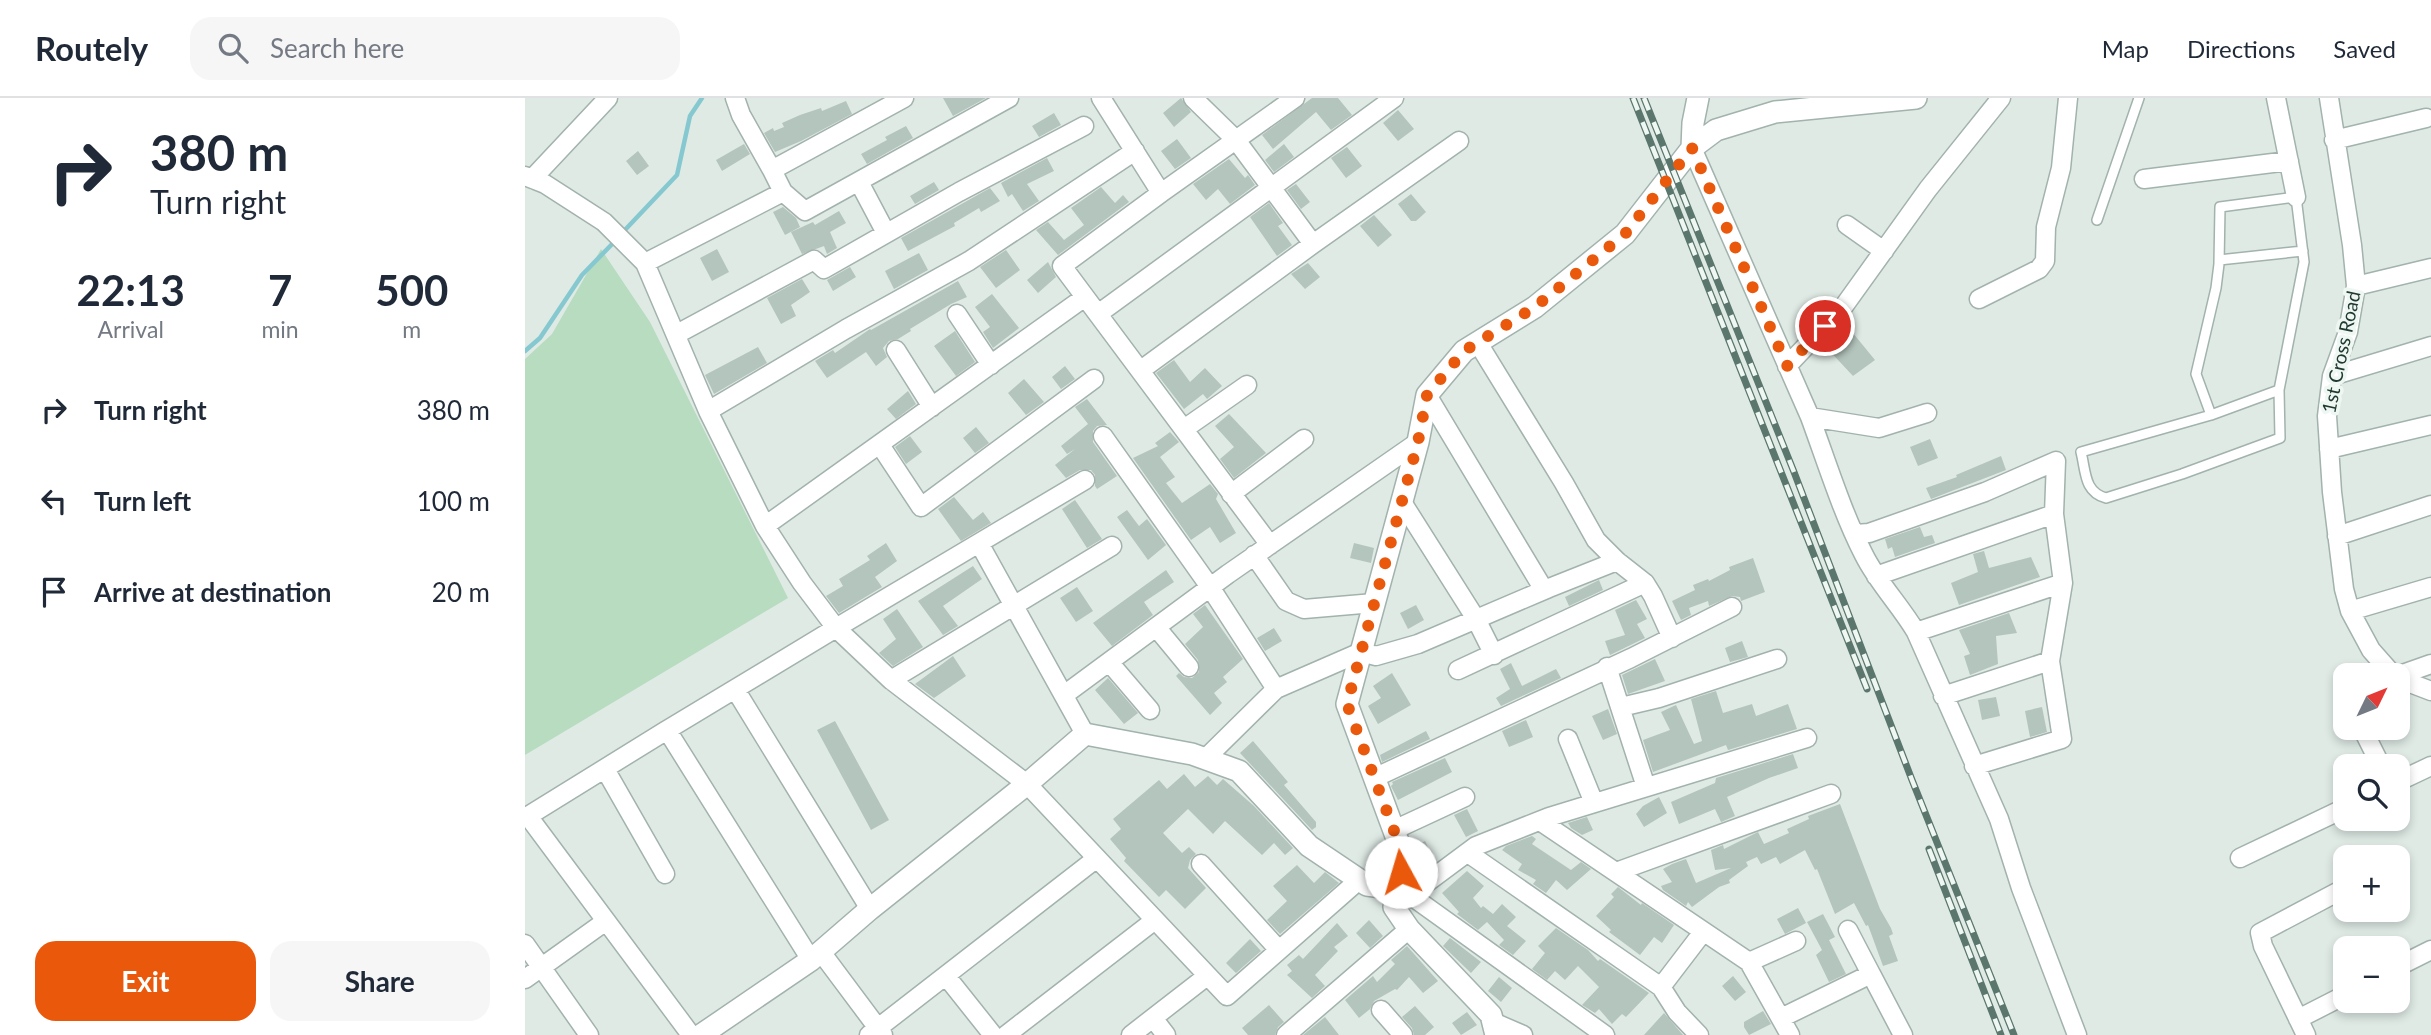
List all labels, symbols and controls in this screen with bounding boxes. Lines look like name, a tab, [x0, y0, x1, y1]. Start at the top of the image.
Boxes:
search box	[190, 17, 680, 80]
text: Routely	[35, 28, 148, 68]
icon: search	[214, 29, 252, 67]
text: Search here	[270, 32, 404, 64]
text: Map	[2102, 34, 2149, 63]
text: Directions	[2187, 34, 2295, 63]
text: Saved	[2333, 34, 2396, 63]
text: 380 m	[150, 123, 288, 181]
icon: right	[35, 126, 126, 217]
text: Turn right	[150, 182, 286, 221]
text: 22:13	[77, 265, 185, 315]
text: 7	[268, 265, 292, 315]
text: 500	[375, 265, 448, 315]
street label: 1st Cross Road	[2316, 289, 2365, 415]
pin	[1795, 296, 1855, 356]
icon: arrive	[1806, 307, 1844, 345]
text: Arrival	[98, 315, 164, 343]
text: min	[261, 315, 299, 343]
text: m	[402, 315, 421, 343]
icon: right	[35, 391, 73, 429]
text: Turn right	[94, 394, 207, 426]
text: 380 m	[417, 394, 490, 426]
icon: left	[35, 482, 73, 520]
text: Turn left	[94, 485, 191, 517]
text: 100 m	[417, 485, 490, 517]
icon: arrive	[35, 573, 73, 611]
text: Arrive at destination	[94, 576, 331, 608]
text: 20 m	[432, 576, 490, 608]
north arrow	[2333, 663, 2410, 740]
map controls	[2333, 663, 2410, 1013]
button: search	[2333, 754, 2410, 831]
position arrow	[1364, 835, 1438, 909]
button: +	[2333, 845, 2410, 922]
button: −	[2333, 936, 2410, 1013]
button: Exit	[35, 941, 256, 1021]
button: Share	[270, 941, 490, 1021]

